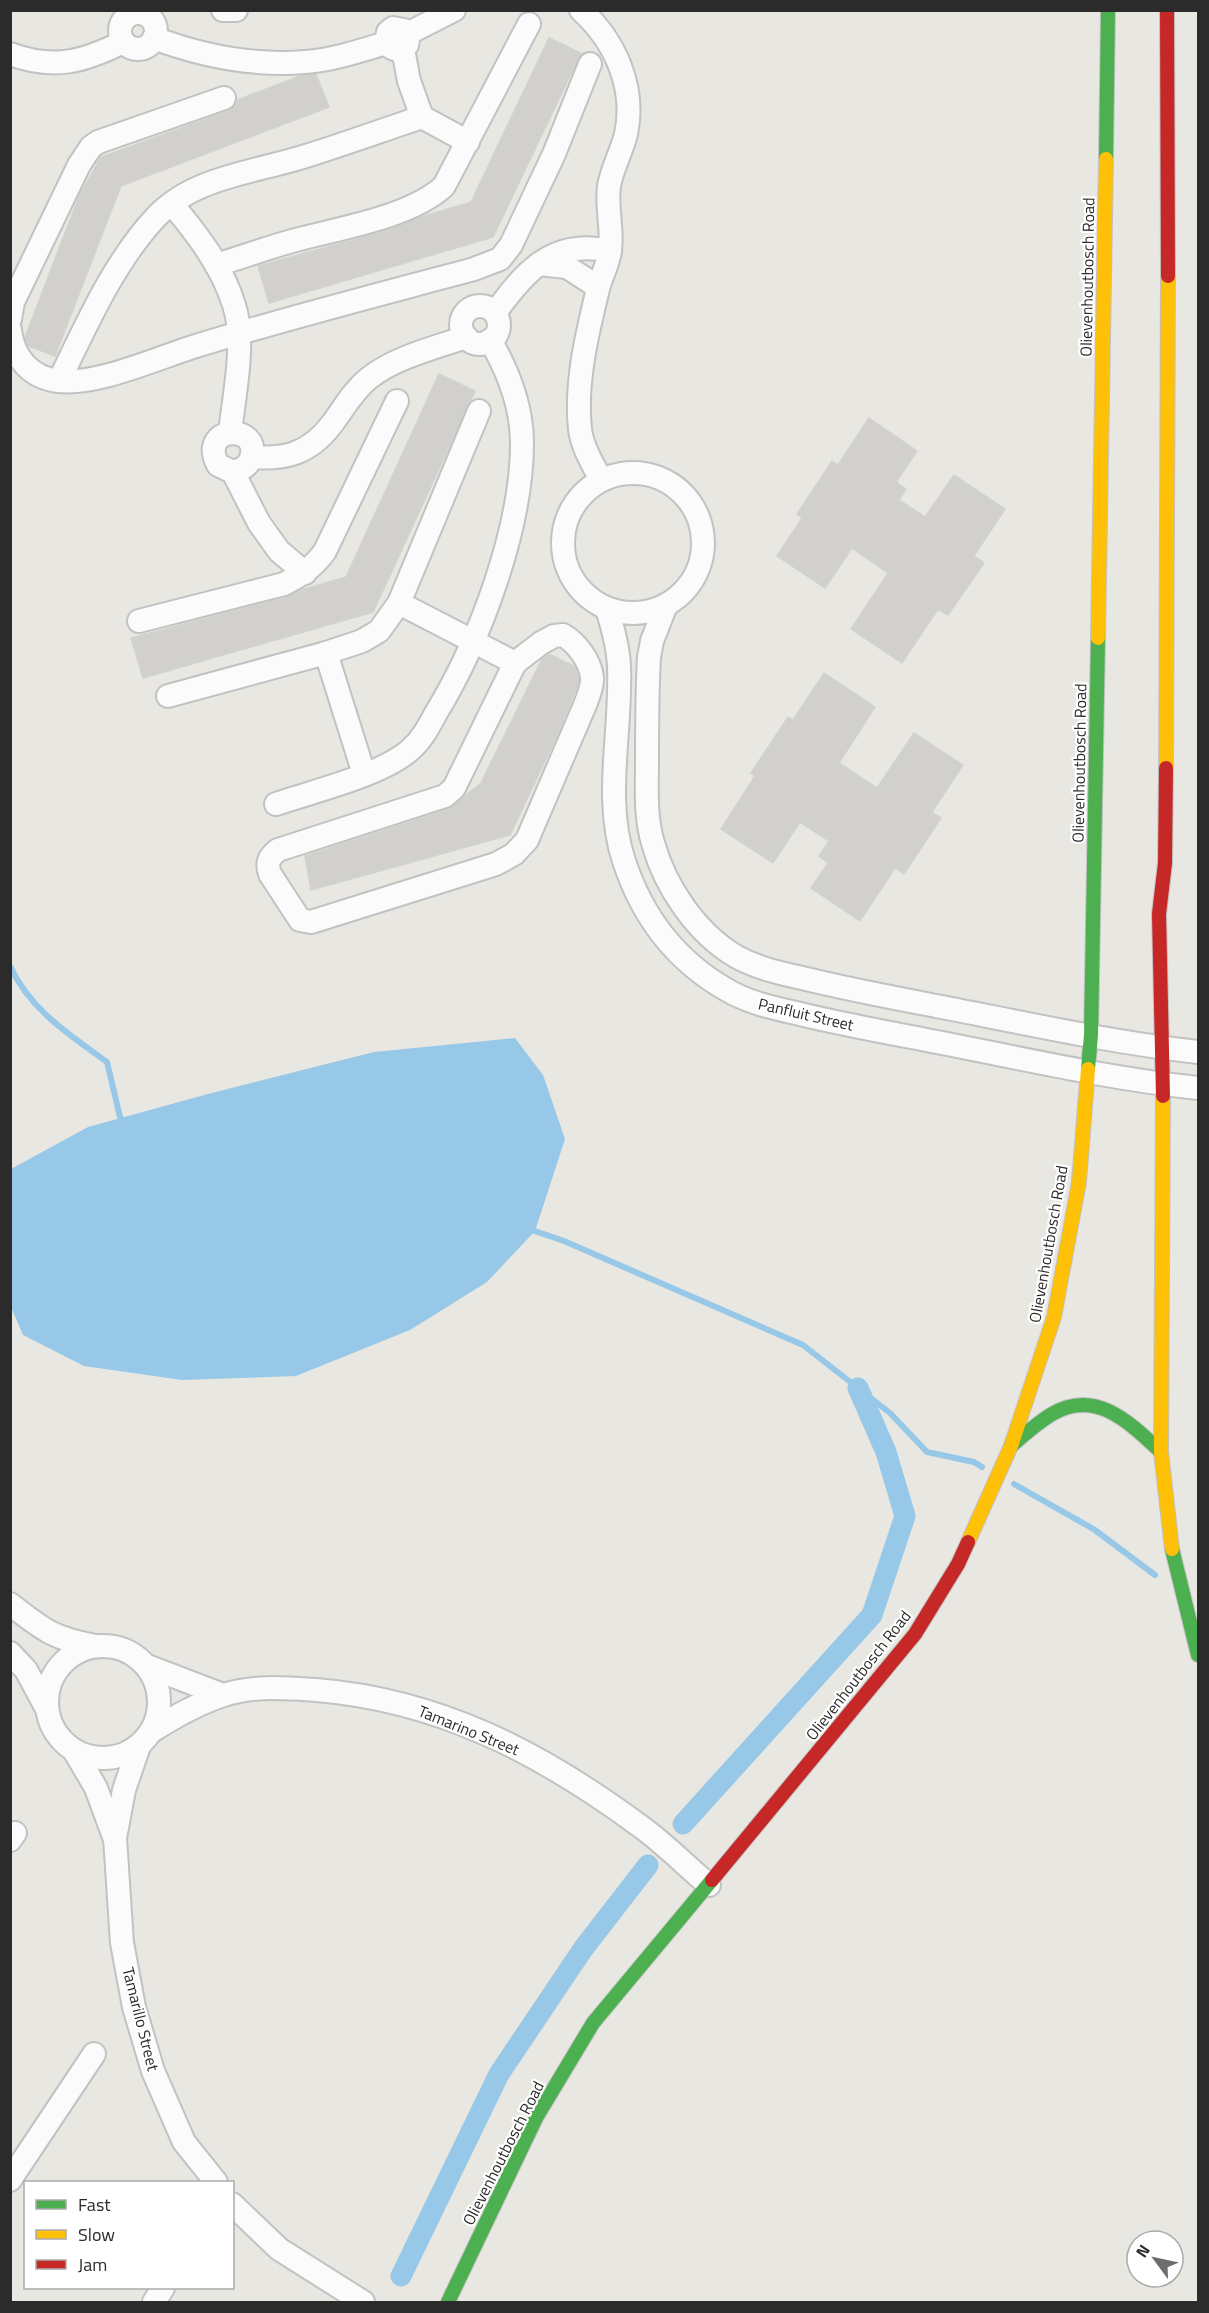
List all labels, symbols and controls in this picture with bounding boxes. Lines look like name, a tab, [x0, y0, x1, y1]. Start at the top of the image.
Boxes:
street label: Olievenhoutbosch Road	[1074, 197, 1100, 357]
street label: Olievenhoutbosch Road	[1066, 683, 1092, 843]
street label: Panfluit Street	[756, 991, 857, 1037]
street label: Olievenhoutbosch Road	[1022, 1164, 1074, 1324]
street label: Olievenhoutbosch Road	[800, 1605, 916, 1745]
street label: Tamarino Street	[415, 1699, 524, 1761]
street label: Tamarillo Street	[117, 1965, 166, 2074]
street label: Olievenhoutbosch Road	[456, 2077, 550, 2229]
legend	[24, 2181, 234, 2289]
text: Fast	[78, 2191, 111, 2218]
text: Slow	[78, 2221, 115, 2248]
north arrow	[1125, 2229, 1185, 2289]
text: N	[1129, 2240, 1156, 2262]
text: Jam	[78, 2251, 107, 2278]

